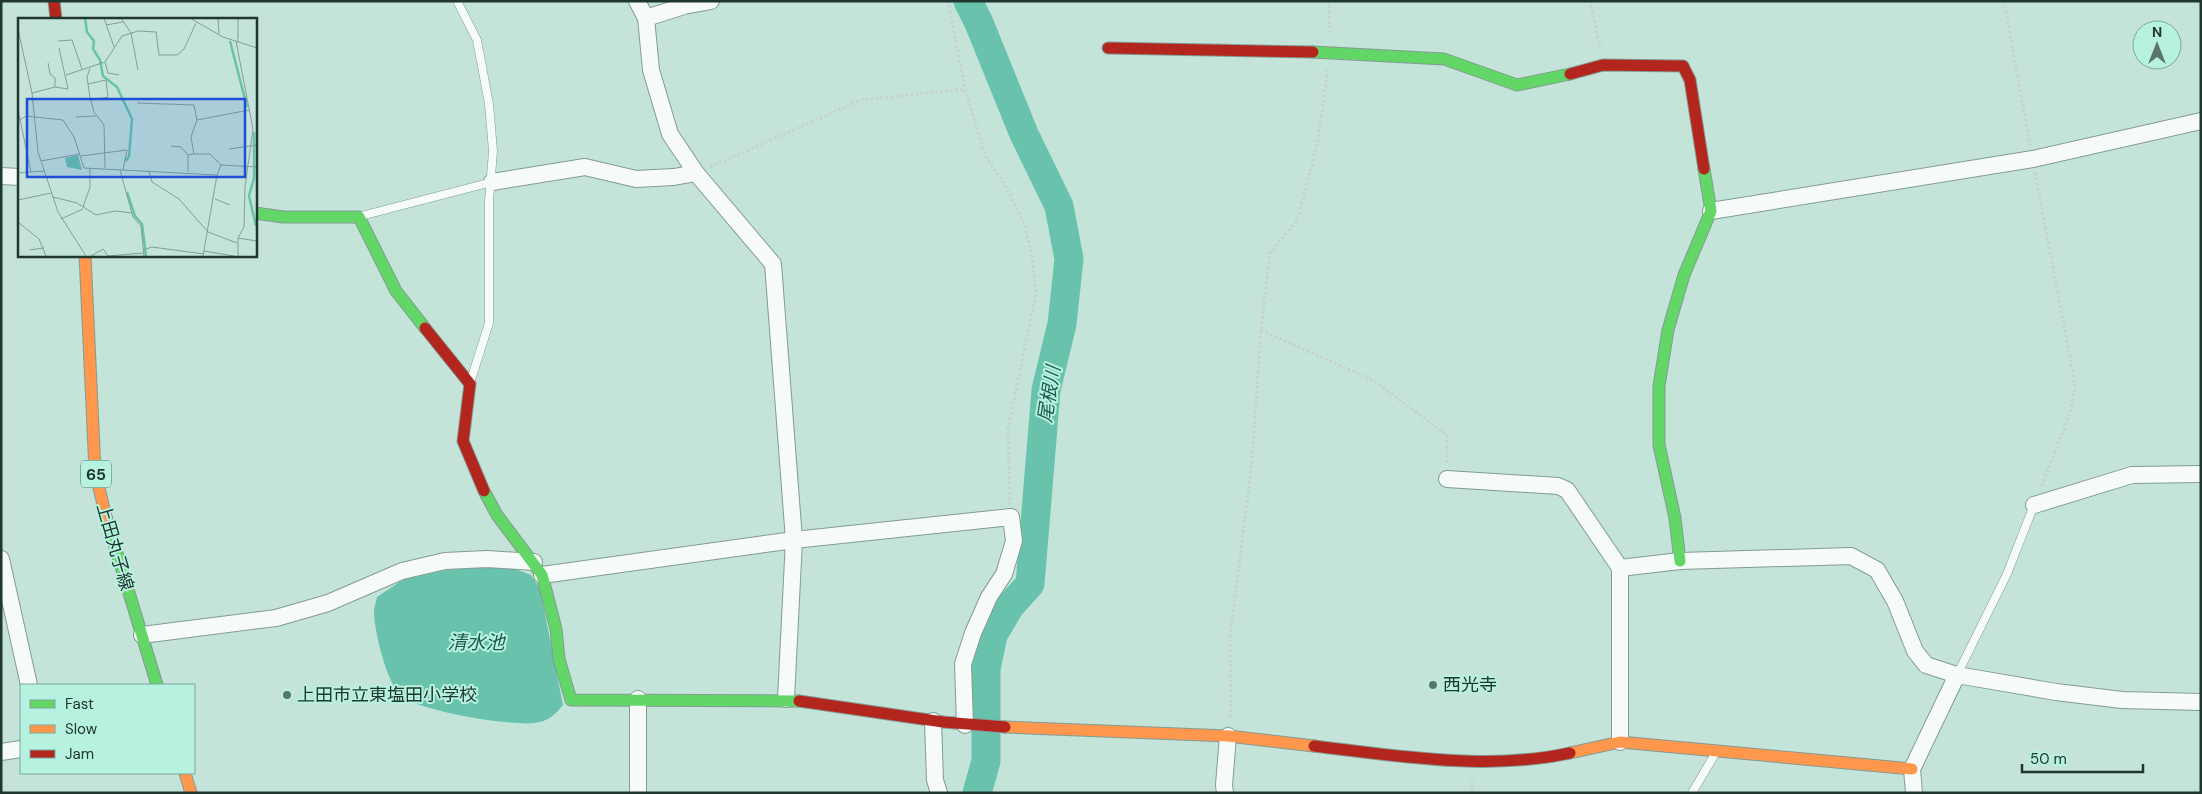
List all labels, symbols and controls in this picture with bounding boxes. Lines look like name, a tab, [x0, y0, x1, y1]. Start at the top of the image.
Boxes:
inset map	[18, 18, 256, 256]
north arrow	[2132, 20, 2182, 70]
text: N	[2152, 23, 2162, 41]
water label: 尾根川	[1032, 362, 1066, 424]
road number: 65	[81, 460, 111, 488]
street label: 上田丸子線	[91, 500, 139, 594]
water label: 清水池	[447, 630, 506, 655]
place label: 西光寺	[1443, 673, 1497, 697]
marker: 西光寺	[1427, 679, 1439, 691]
place label: 上田市立東塩田小学校	[297, 683, 477, 707]
legend	[20, 684, 195, 774]
marker: 上田市立東塩田小学校	[281, 689, 293, 701]
text: Fast	[65, 694, 94, 714]
text: Slow	[65, 719, 98, 739]
scale bar	[2022, 742, 2143, 774]
text: Jam	[65, 744, 94, 764]
text: 50 m	[2030, 749, 2067, 769]

